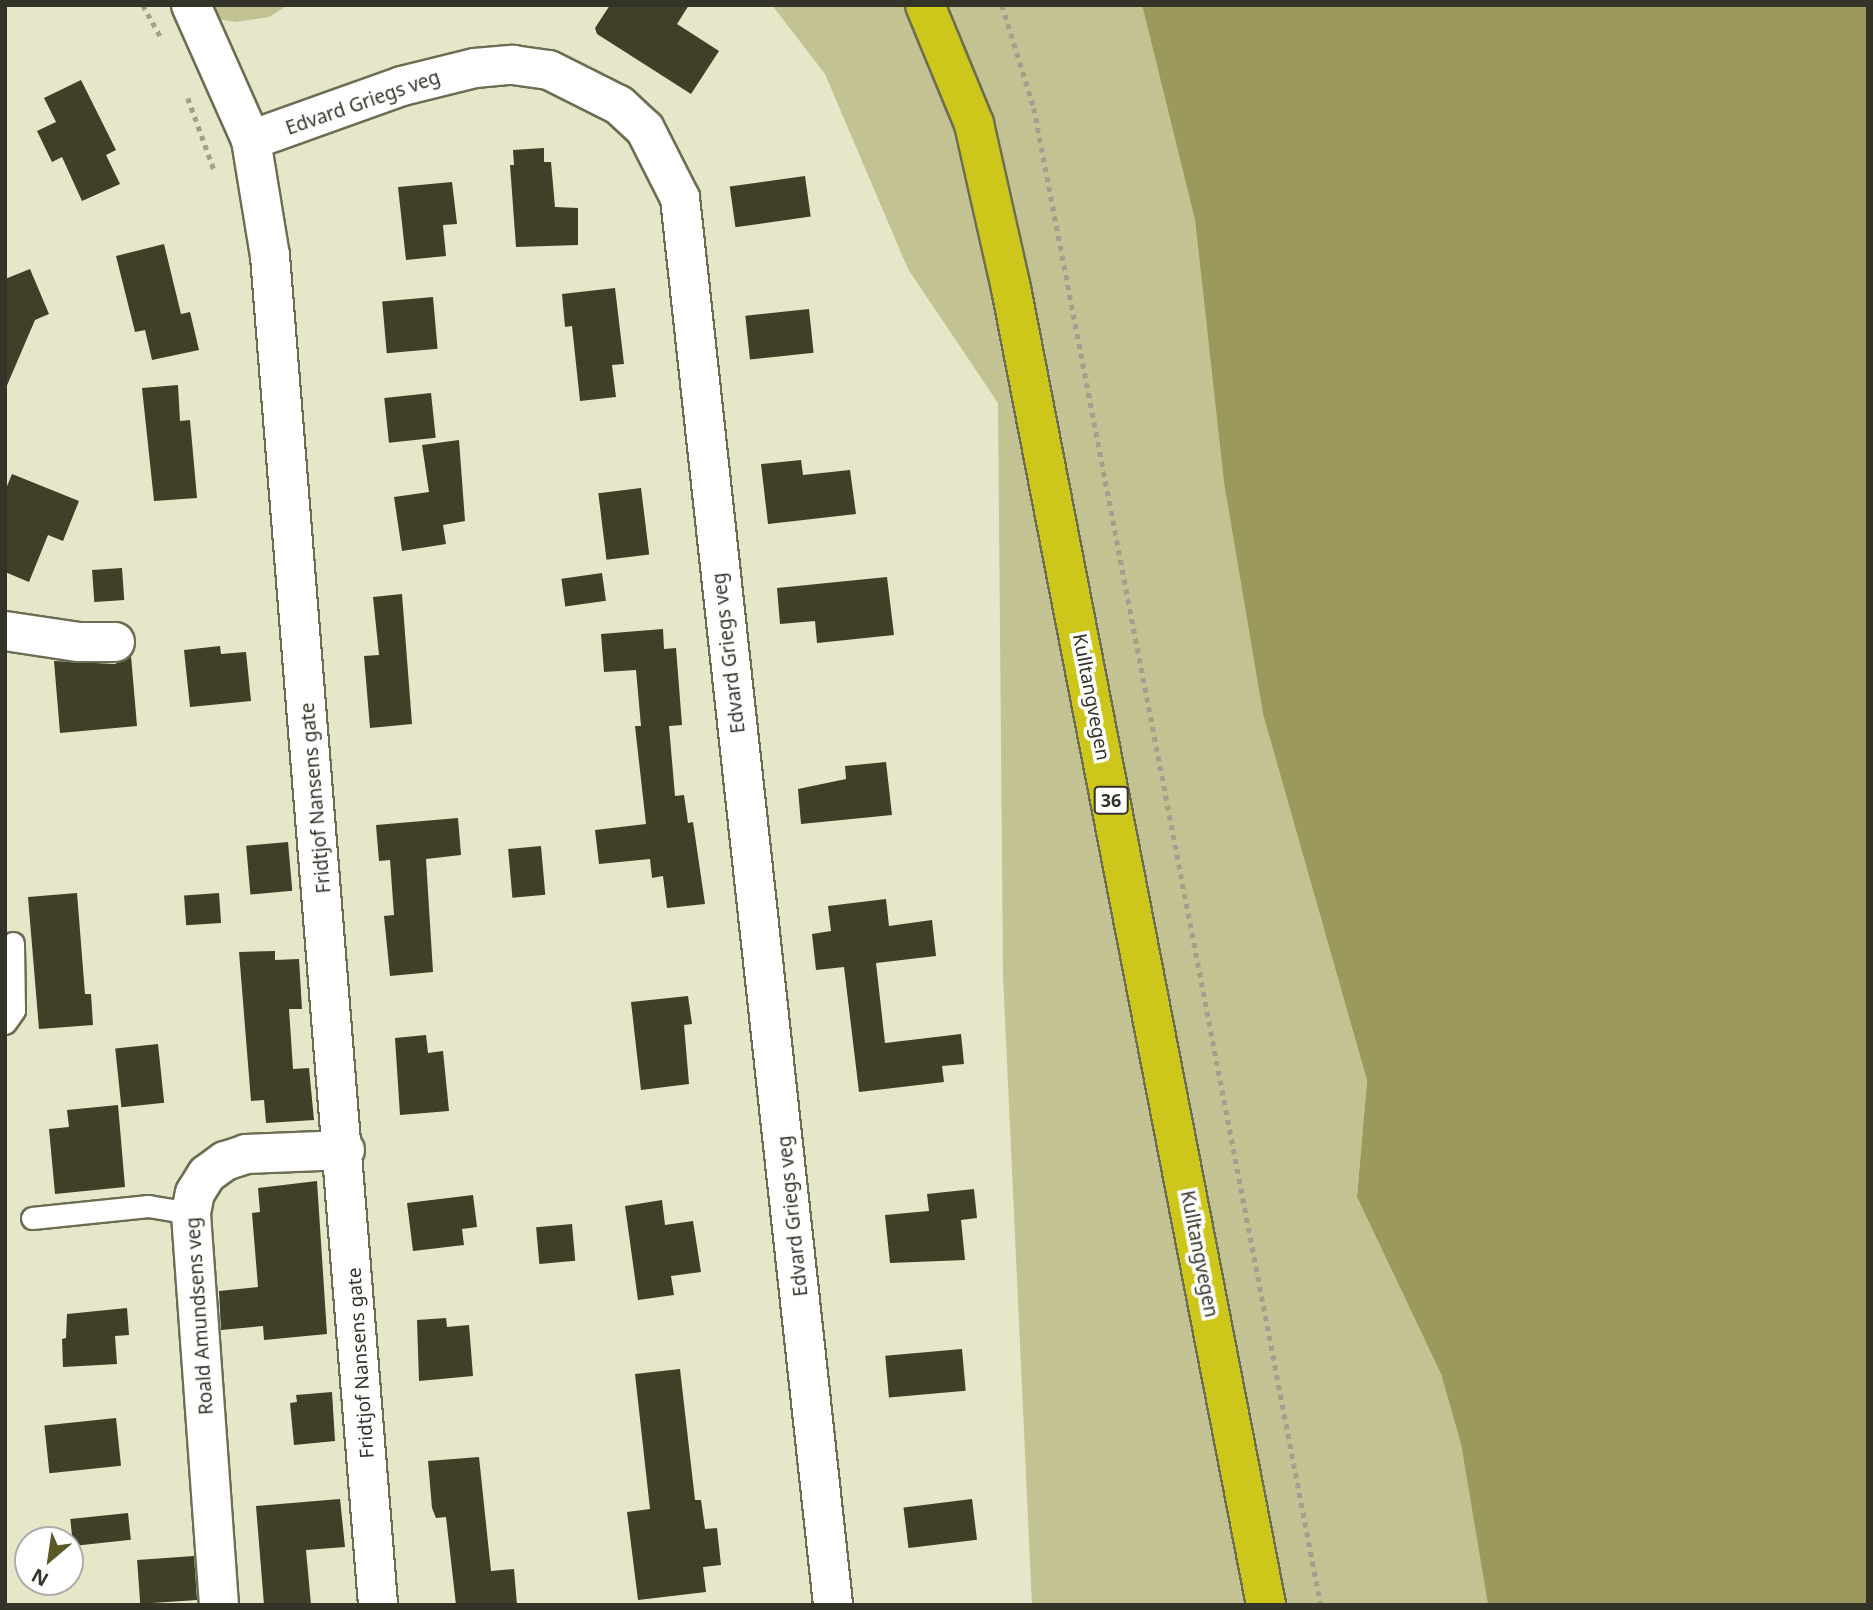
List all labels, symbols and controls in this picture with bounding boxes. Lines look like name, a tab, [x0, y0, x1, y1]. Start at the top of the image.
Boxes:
street label: Edvard Griegs veg	[283, 66, 443, 140]
street label: Edvard Griegs veg	[708, 571, 750, 735]
street label: Kulltangvegen	[1068, 632, 1114, 762]
street label: Fridtjof Nansens gate	[296, 702, 336, 894]
road number: 36	[1094, 786, 1128, 814]
street label: Edvard Griegs veg	[773, 1134, 813, 1298]
street label: Kulltangvegen	[1176, 1189, 1222, 1319]
street label: Roald Amundsens veg	[182, 1216, 218, 1416]
street label: Fridtjof Nansens gate	[343, 1267, 379, 1459]
north arrow	[14, 1526, 84, 1596]
text: N	[27, 1563, 53, 1593]

